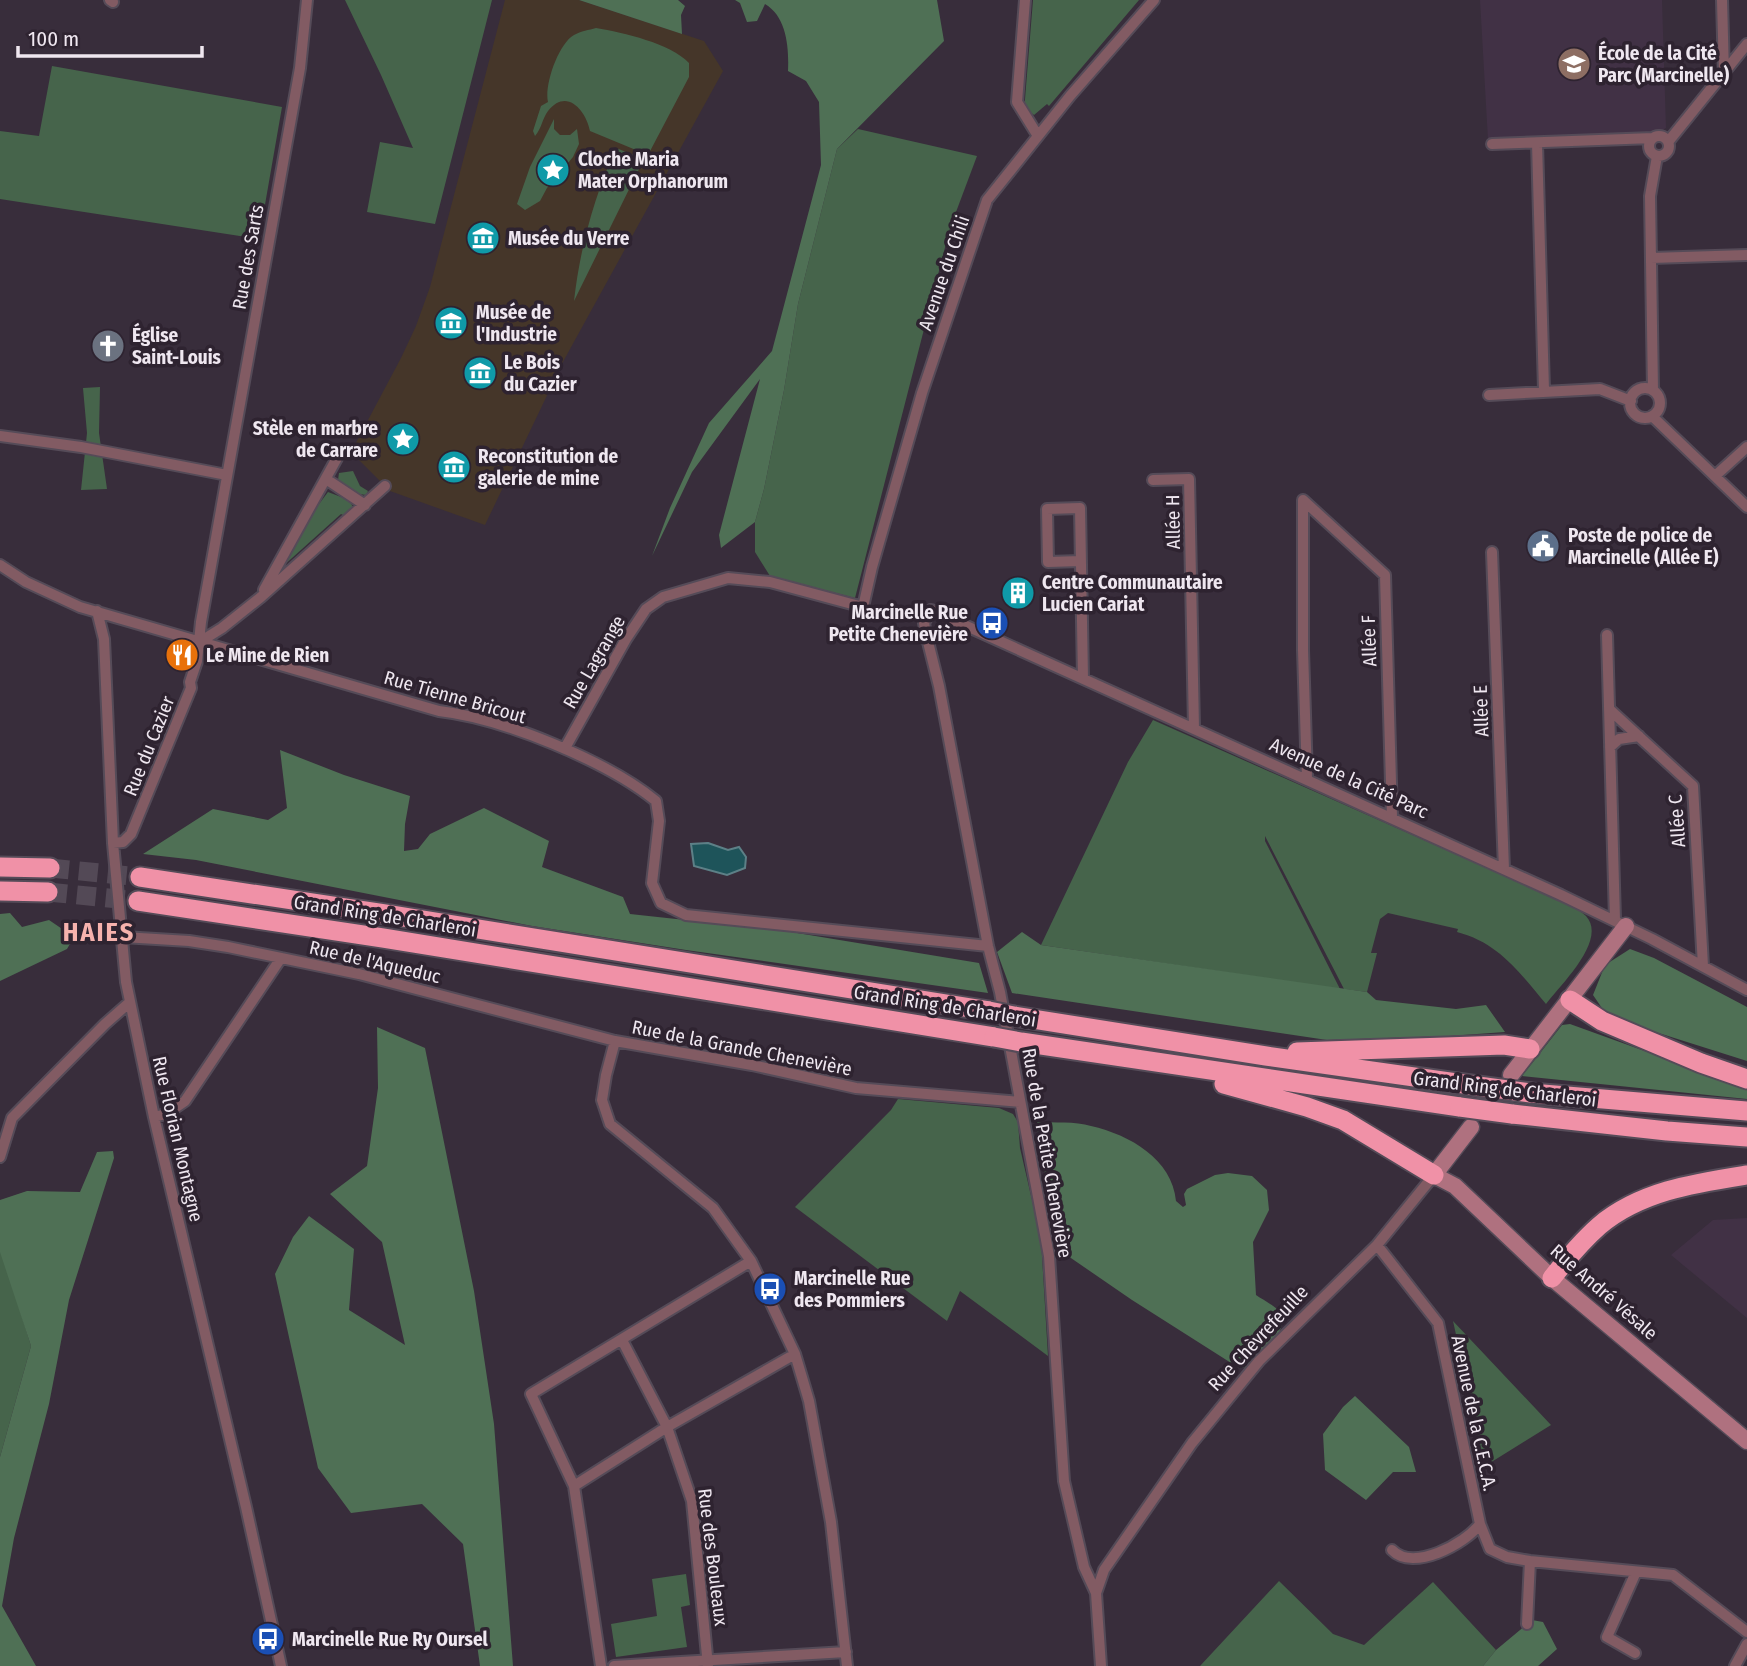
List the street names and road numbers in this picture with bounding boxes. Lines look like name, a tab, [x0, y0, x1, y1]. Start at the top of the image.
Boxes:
street label: Rue des Sarts	[227, 203, 269, 311]
street label: Avenue du Chili	[914, 212, 974, 334]
street label: Allée H	[1161, 494, 1185, 550]
street label: Rue Lagrange	[558, 611, 630, 713]
street label: Allée F	[1357, 615, 1381, 667]
street label: Rue Tienne Bricout	[381, 666, 529, 728]
street label: Allée E	[1469, 684, 1493, 737]
street label: Rue du Cazier	[119, 692, 180, 799]
street label: Avenue de la Cité Parc	[1266, 733, 1432, 823]
street label: Allée C	[1664, 794, 1690, 848]
street label: Grand Ring de Charleroi	[292, 890, 478, 942]
street label: Rue de l'Aqueduc	[307, 936, 443, 988]
street label: Grand Ring de Charleroi	[852, 980, 1038, 1032]
street label: Rue de la Grande Chenevière	[630, 1015, 854, 1081]
street label: Rue de la Petite Chenevière	[1017, 1046, 1077, 1260]
street label: Rue Florian Montagne	[148, 1054, 208, 1224]
street label: Grand Ring de Charleroi	[1412, 1066, 1598, 1112]
street label: Rue André Vésale	[1546, 1239, 1662, 1345]
street label: Rue Chèvrefeuille	[1203, 1280, 1313, 1396]
street label: Avenue de la C.E.C.A.	[1446, 1333, 1502, 1493]
street label: Rue des Bouleaux	[693, 1487, 733, 1628]

